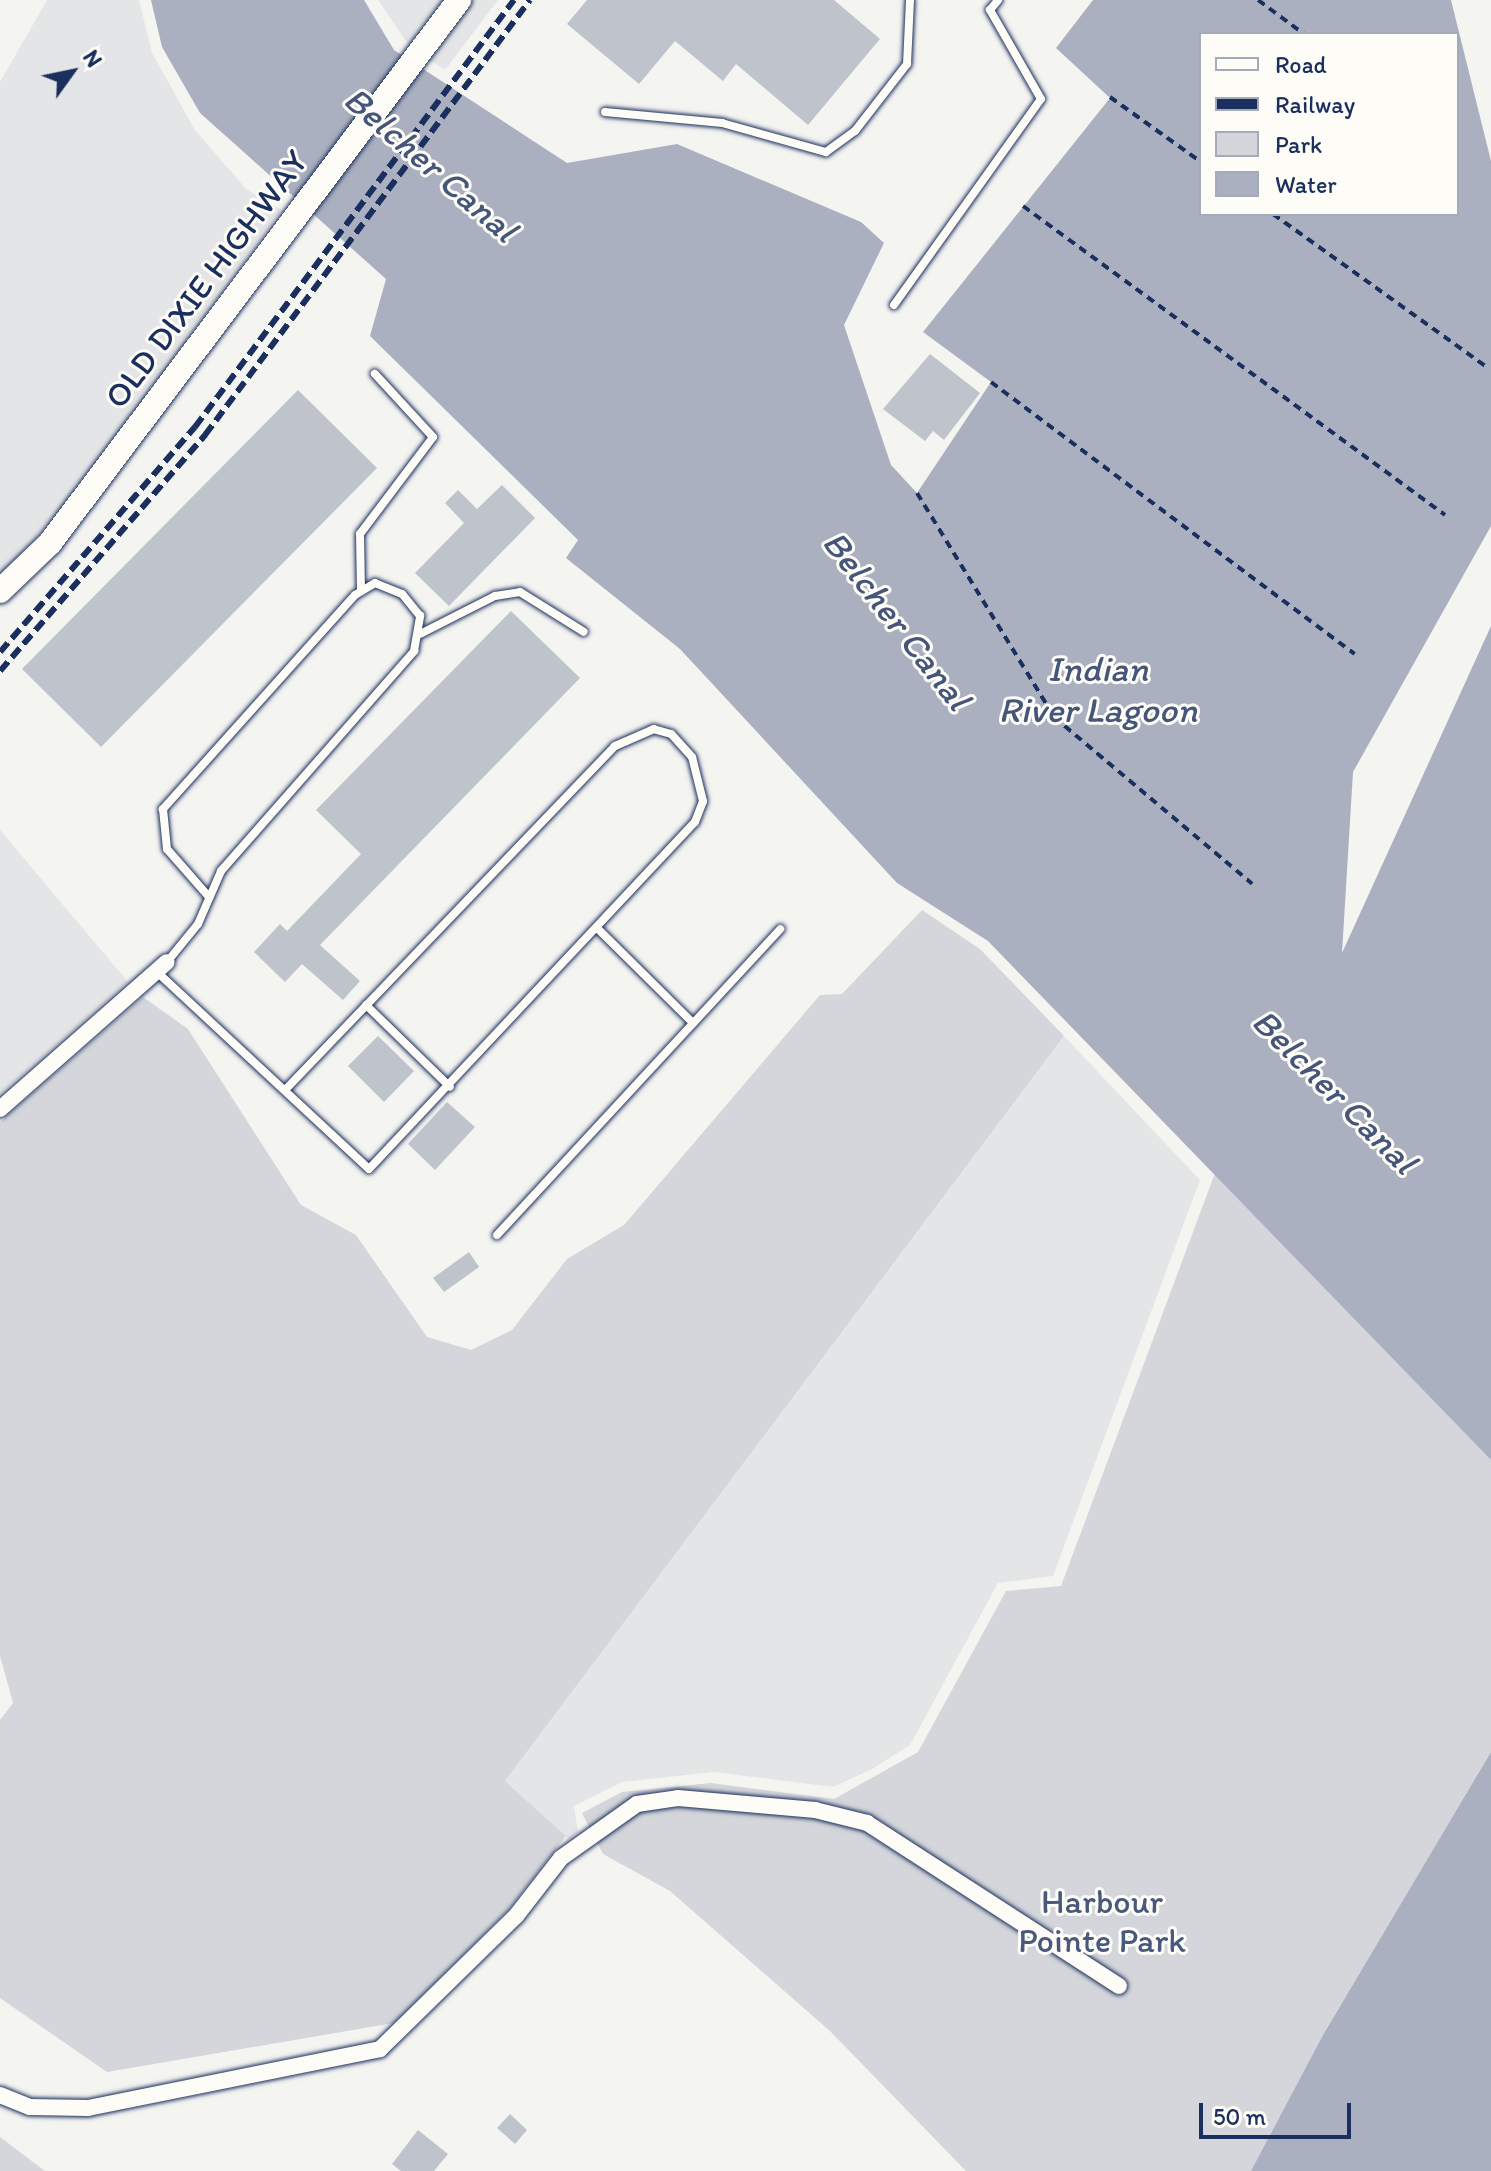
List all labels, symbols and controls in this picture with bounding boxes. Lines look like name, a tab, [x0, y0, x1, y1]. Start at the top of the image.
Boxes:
north arrow	[32, 32, 112, 112]
legend	[1199, 32, 1459, 216]
text: N	[77, 45, 108, 72]
text: Road	[1275, 50, 1327, 79]
water label: Belcher Canal	[335, 77, 527, 251]
text: Railway	[1275, 90, 1355, 119]
text: Park	[1275, 130, 1322, 159]
street label: OLD DIXIE HIGHWAY	[95, 141, 317, 417]
text: Water	[1275, 170, 1337, 199]
water label: Belcher Canal	[814, 522, 980, 718]
water label: Indian River Lagoon	[999, 646, 1197, 731]
water label: Belcher Canal	[1243, 999, 1427, 1183]
park label: Harbour Pointe Park	[1018, 1881, 1186, 1960]
scale bar	[1203, 2087, 1355, 2137]
text: 50 m	[1213, 2102, 1266, 2131]

